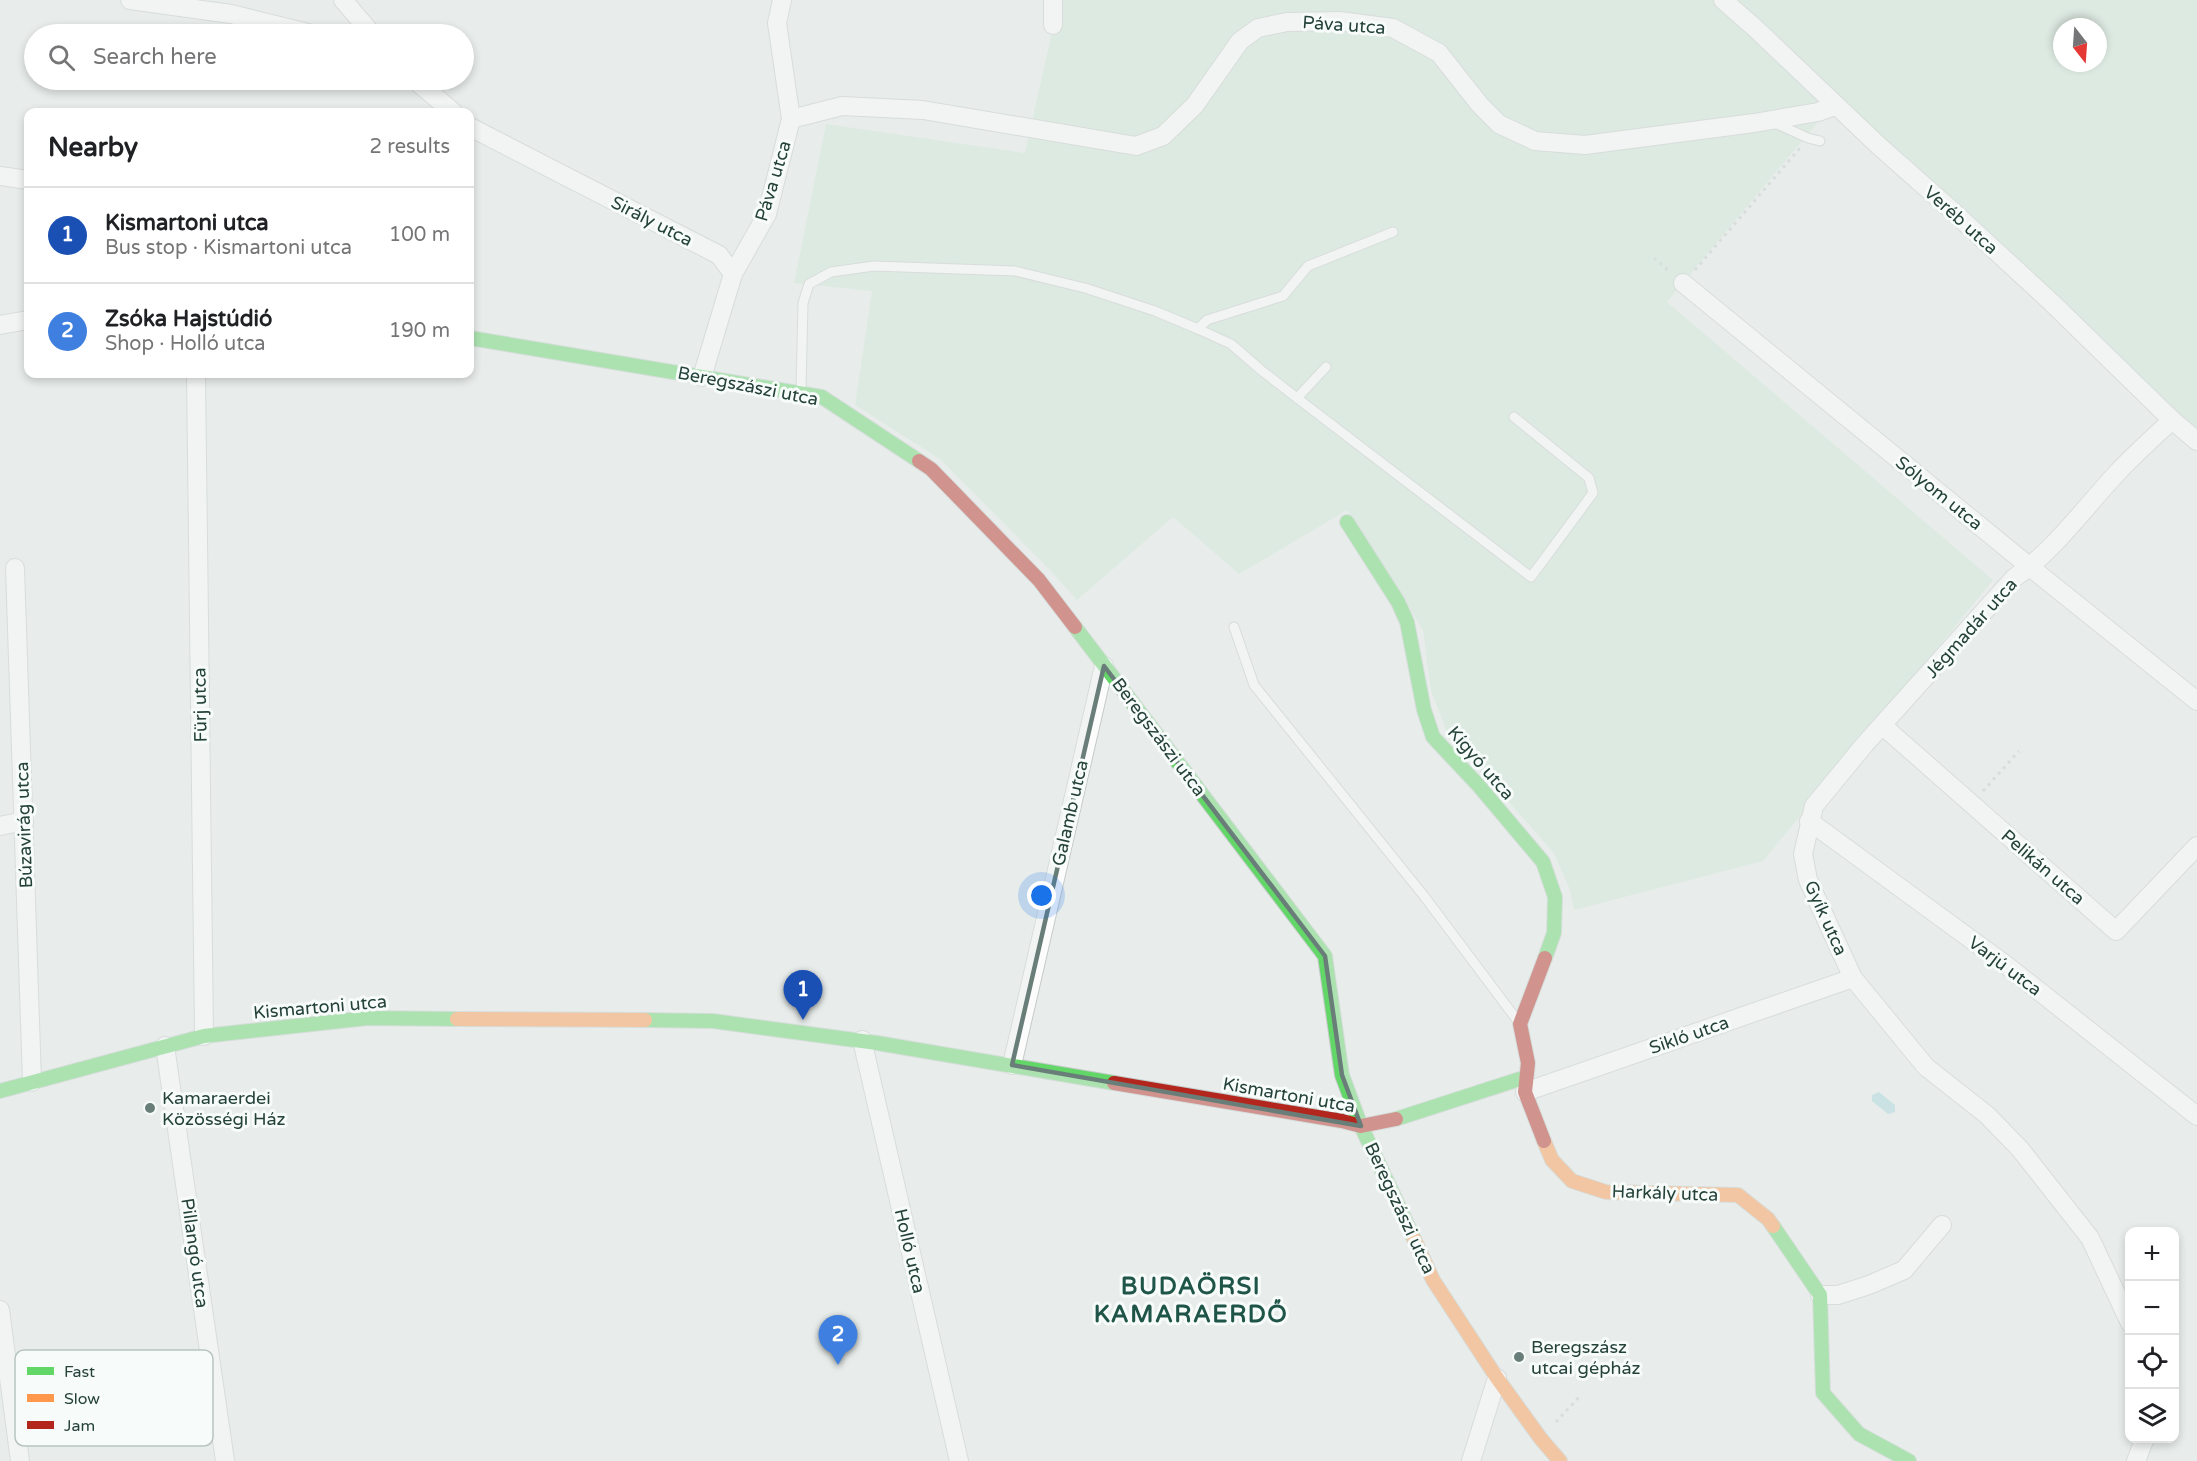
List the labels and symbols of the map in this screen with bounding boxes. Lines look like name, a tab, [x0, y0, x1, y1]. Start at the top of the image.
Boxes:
street label: Páva utca	[1302, 11, 1386, 39]
north arrow	[2053, 18, 2107, 72]
street label: Páva utca	[750, 138, 796, 224]
street label: Veréb utca	[1919, 181, 2003, 259]
street label: Sirály utca	[608, 191, 696, 251]
street label: Beregszászi utca	[676, 362, 820, 410]
street label: Sólyom utca	[1891, 451, 1987, 535]
street label: Jégmadár utca	[1920, 573, 2022, 683]
street label: Fürj utca	[188, 667, 212, 743]
street label: Beregszászi utca	[1107, 673, 1211, 801]
street label: Kígyó utca	[1443, 722, 1519, 804]
street label: Galamb utca	[1047, 758, 1093, 868]
street label: Búzavirág utca	[11, 761, 37, 889]
street label: Pelikán utca	[1997, 825, 2089, 909]
street label: Gyík utca	[1800, 877, 1852, 959]
your location	[1027, 881, 1056, 910]
street label: Varjú utca	[1964, 931, 2046, 1001]
pin: 1	[784, 970, 822, 1020]
street label: Kismartoni utca	[252, 990, 388, 1024]
street label: Sikló utca	[1646, 1011, 1732, 1059]
street label: Kismartoni utca	[1221, 1073, 1357, 1117]
place label: Kamaraerdei Közösségi Ház	[162, 1087, 286, 1130]
marker: Kamaraerdei Közösségi Ház	[143, 1101, 157, 1115]
street label: Beregszászi utca	[1360, 1139, 1440, 1277]
street label: Harkály utca	[1611, 1180, 1719, 1206]
street label: Pillangó utca	[176, 1197, 214, 1309]
street label: Holló utca	[890, 1206, 930, 1296]
district label: BUDAÖRSI KAMARAERDŐ	[1094, 1272, 1288, 1329]
pin: 2	[818, 1316, 858, 1365]
place label: Beregszász utcai gépház	[1531, 1336, 1641, 1379]
legend	[15, 1350, 213, 1446]
marker: Beregszász utcai gépház	[1512, 1350, 1526, 1364]
text: Fast	[64, 1362, 95, 1382]
text: Slow	[64, 1389, 100, 1409]
text: Jam	[64, 1416, 95, 1436]

